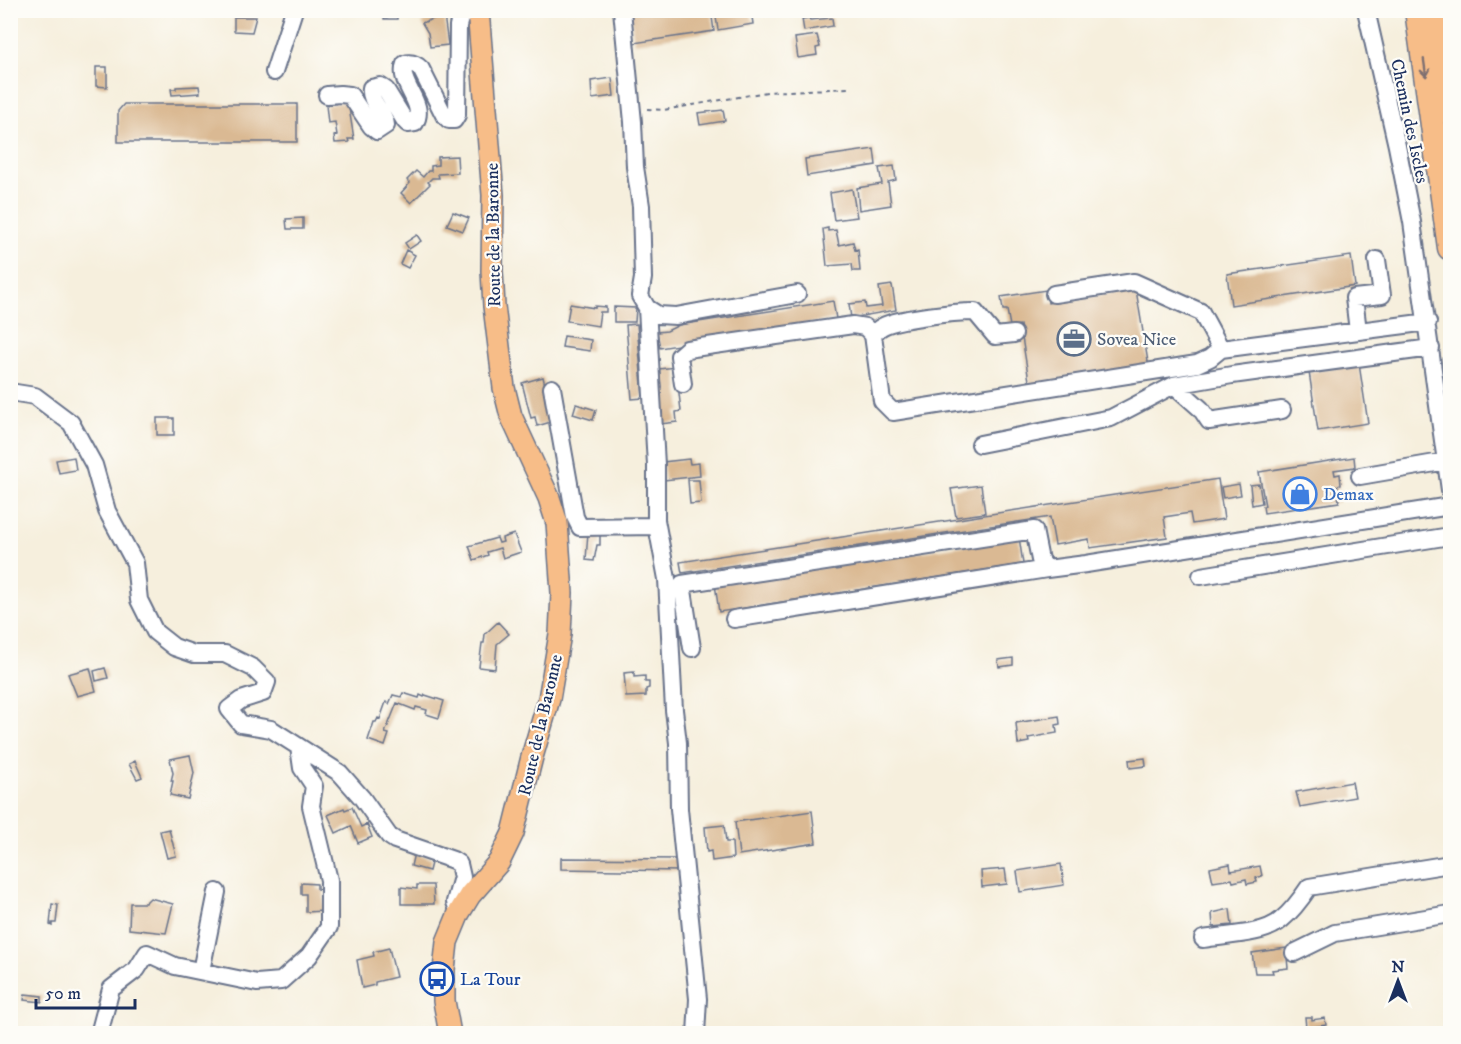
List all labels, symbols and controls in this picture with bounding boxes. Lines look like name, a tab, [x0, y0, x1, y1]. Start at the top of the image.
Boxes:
street label: Chemin des Iscles	[1385, 57, 1433, 185]
one-way arrow	[1420, 58, 1431, 78]
street label: Route de la Baronne	[482, 163, 506, 307]
office icon: Sovea Nice	[1056, 321, 1092, 357]
place label: Sovea Nice	[1097, 329, 1176, 351]
shop icon: Demax	[1282, 476, 1318, 512]
place label: Demax	[1323, 484, 1374, 506]
street label: Route de la Baronne	[514, 652, 568, 798]
north arrow	[1368, 951, 1428, 1011]
text: N	[1391, 957, 1405, 977]
bus stop icon: La Tour	[419, 961, 455, 997]
place label: La Tour	[460, 969, 521, 991]
scale bar	[36, 972, 135, 1010]
text: 50 m	[45, 983, 81, 1005]

